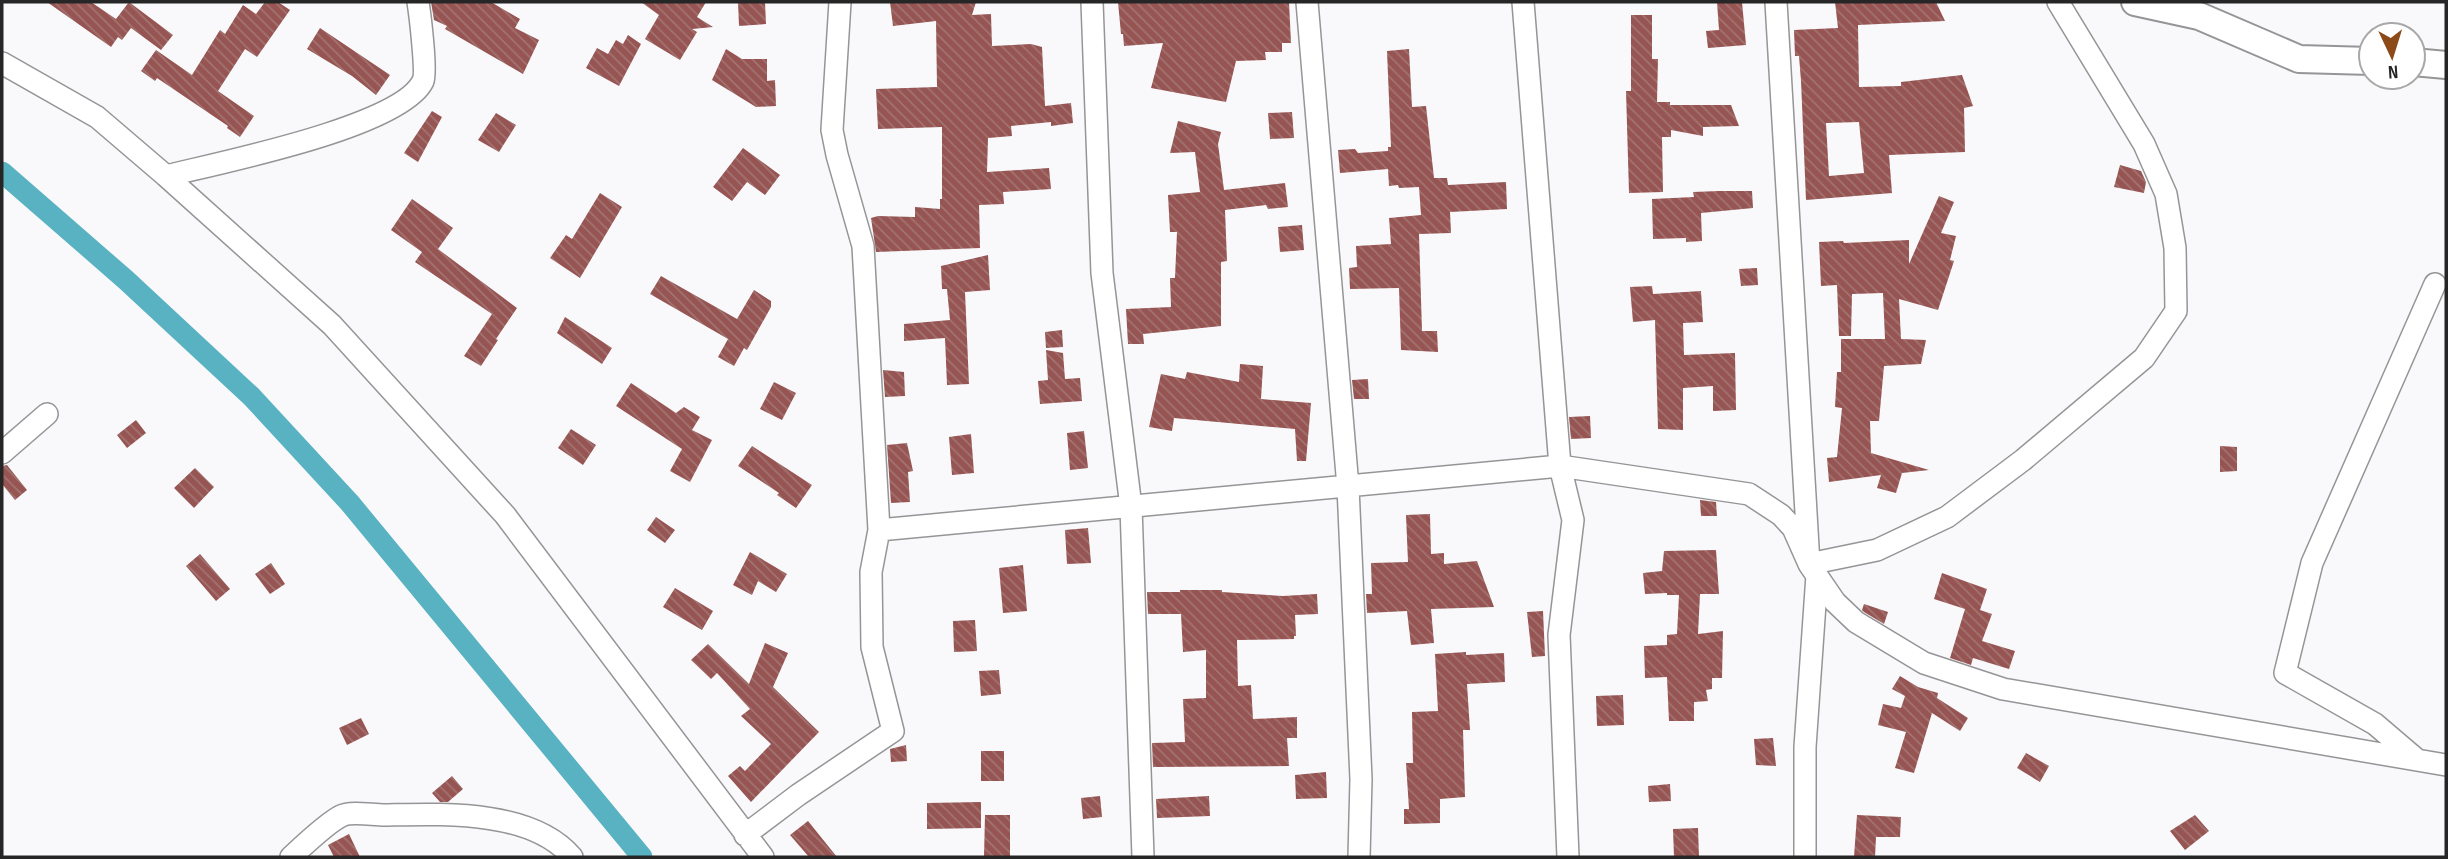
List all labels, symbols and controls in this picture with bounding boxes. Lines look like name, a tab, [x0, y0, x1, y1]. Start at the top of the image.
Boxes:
north arrow	[2357, 21, 2427, 91]
text: N	[2387, 60, 2399, 83]

